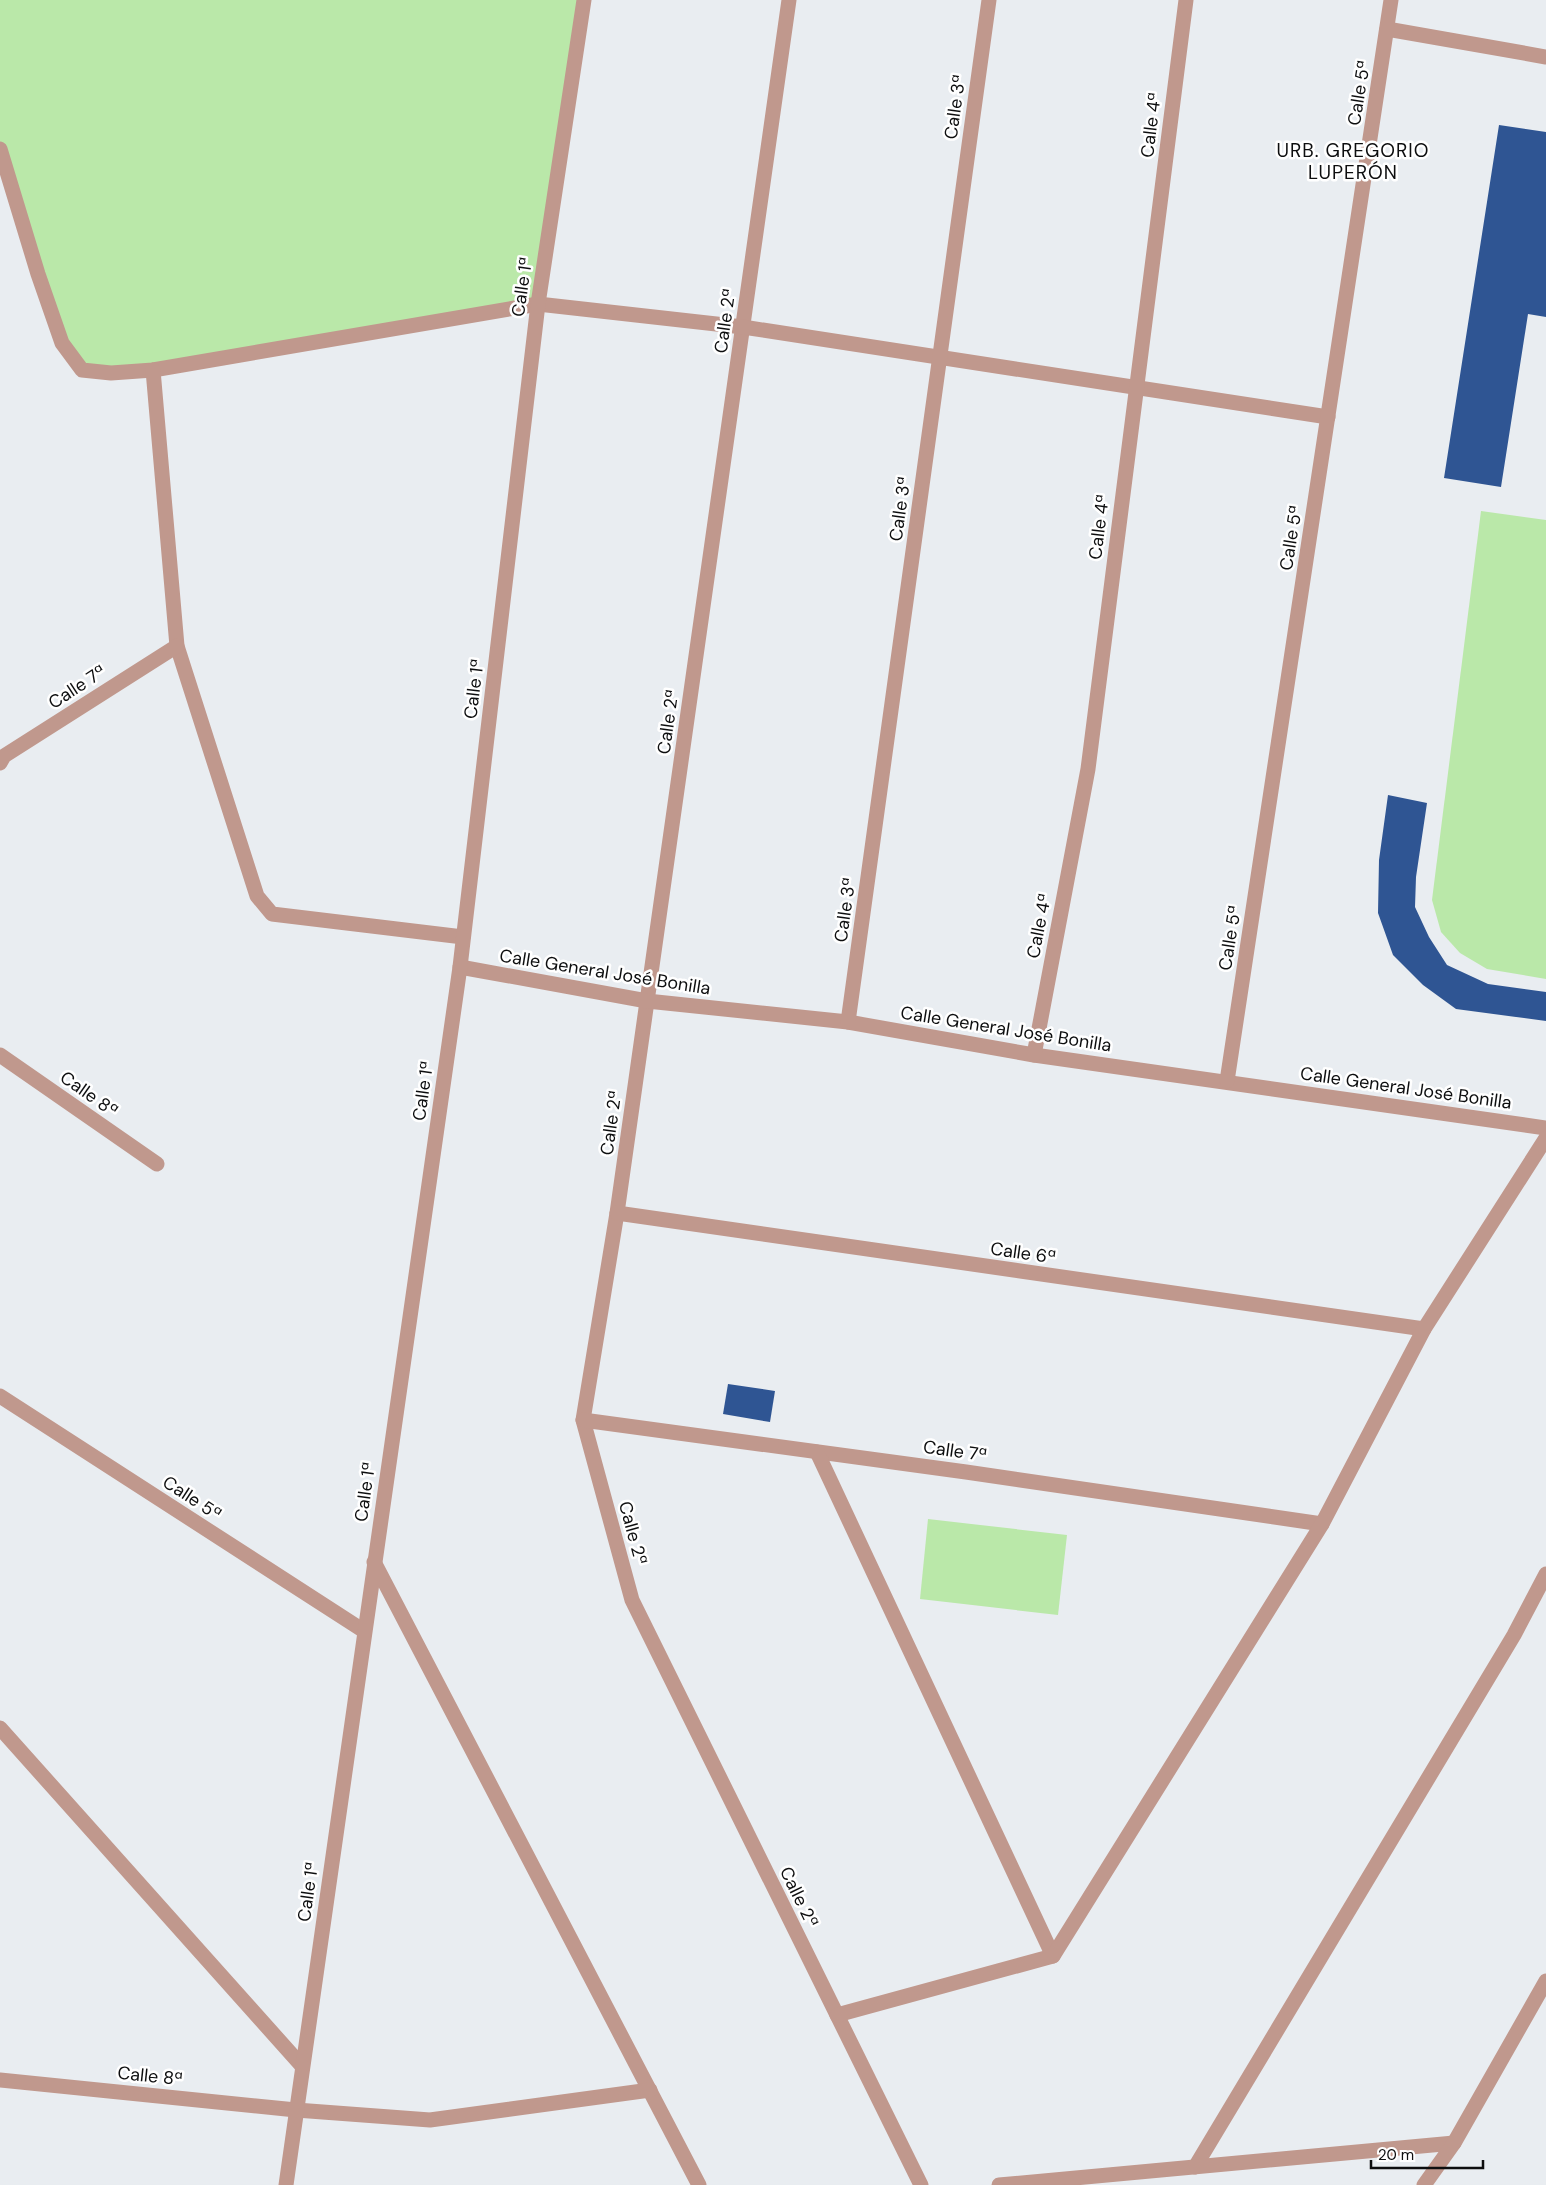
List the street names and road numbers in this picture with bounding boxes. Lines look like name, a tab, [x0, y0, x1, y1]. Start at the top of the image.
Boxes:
street label: Calle 5ª	[1342, 59, 1376, 127]
street label: Calle 3ª	[939, 73, 971, 141]
street label: Calle 4ª	[1135, 91, 1167, 159]
street label: Calle 1ª	[506, 256, 538, 318]
street label: Calle 2ª	[709, 287, 741, 355]
street label: Calle 3ª	[884, 475, 916, 543]
street label: Calle 4ª	[1083, 493, 1115, 561]
street label: Calle 5ª	[1274, 504, 1308, 572]
street label: Calle 1ª	[458, 658, 490, 720]
street label: Calle 7ª	[44, 660, 110, 714]
street label: Calle 2ª	[652, 688, 684, 756]
street label: Calle 3ª	[829, 876, 861, 944]
street label: Calle 4ª	[1021, 892, 1057, 960]
street label: Calle 5ª	[1213, 904, 1247, 972]
street label: Calle General José Bonilla	[498, 943, 712, 1001]
street label: Calle General José Bonilla	[899, 1000, 1113, 1058]
street label: Calle 1ª	[407, 1060, 439, 1122]
street label: Calle General José Bonilla	[1299, 1061, 1513, 1115]
street label: Calle 8ª	[55, 1065, 123, 1123]
street label: Calle 2ª	[595, 1089, 627, 1157]
street label: Calle 6ª	[989, 1237, 1057, 1269]
street label: Calle 7ª	[922, 1435, 988, 1467]
street label: Calle 1ª	[349, 1461, 381, 1523]
street label: Calle 5ª	[158, 1470, 226, 1526]
street label: Calle 2ª	[613, 1499, 653, 1567]
street label: Calle 1ª	[292, 1861, 324, 1923]
street label: Calle 2ª	[774, 1863, 824, 1931]
street label: Calle 8ª	[116, 2061, 184, 2091]

